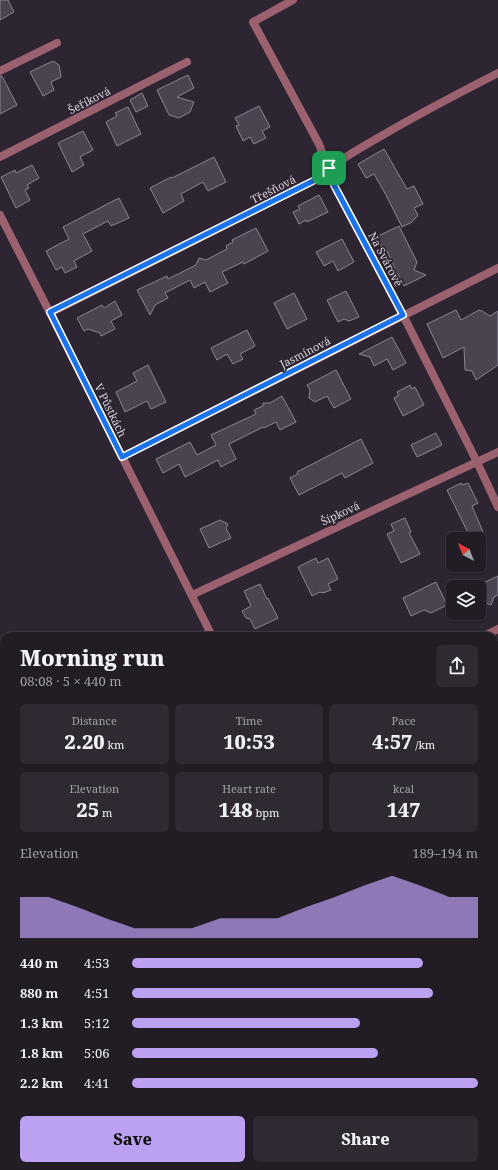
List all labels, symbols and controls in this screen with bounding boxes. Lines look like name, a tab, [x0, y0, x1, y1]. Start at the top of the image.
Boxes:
street label: Šeříková	[65, 83, 113, 117]
pin	[312, 151, 346, 185]
icon: arrive	[318, 157, 340, 179]
street label: Třešňová	[248, 171, 298, 207]
street label: Na Svárově	[365, 229, 407, 289]
street label: Jasmínová	[276, 333, 333, 372]
street label: V Půstkách	[92, 381, 130, 439]
street label: Šípková	[318, 497, 362, 529]
north arrow	[446, 532, 486, 572]
map controls	[446, 532, 486, 620]
button: layers	[446, 580, 486, 620]
text: Morning run	[20, 642, 165, 672]
button: share	[436, 645, 478, 687]
text: 08:08 · 5 × 440 m	[20, 672, 122, 690]
text: Distance	[72, 713, 117, 728]
text: Time	[236, 713, 262, 728]
text: Pace	[392, 713, 416, 728]
text: 2.20	[64, 728, 105, 755]
text: 10:53	[223, 728, 275, 755]
text: 4:57	[372, 728, 412, 755]
text: km	[105, 737, 124, 752]
text: /km	[412, 737, 435, 752]
text: Elevation	[70, 781, 119, 796]
text: Heart rate	[222, 781, 276, 796]
text: kcal	[393, 781, 414, 796]
text: 25	[76, 796, 99, 823]
text: 148	[219, 796, 253, 823]
text: 147	[387, 796, 421, 823]
text: m	[99, 805, 112, 820]
text: bpm	[253, 805, 279, 820]
text: Elevation	[20, 844, 79, 862]
text: 189–194 m	[412, 844, 478, 862]
text: 440 m	[20, 954, 58, 972]
text: 4:53	[84, 954, 110, 972]
text: 880 m	[20, 984, 58, 1002]
text: 4:51	[84, 984, 110, 1002]
text: 1.3 km	[20, 1014, 63, 1032]
text: 5:12	[84, 1014, 110, 1032]
text: 1.8 km	[20, 1044, 63, 1062]
text: 5:06	[84, 1044, 110, 1062]
text: 2.2 km	[20, 1074, 63, 1092]
text: 4:41	[84, 1074, 110, 1092]
button: Save	[20, 1116, 245, 1162]
button: Share	[253, 1116, 478, 1162]

